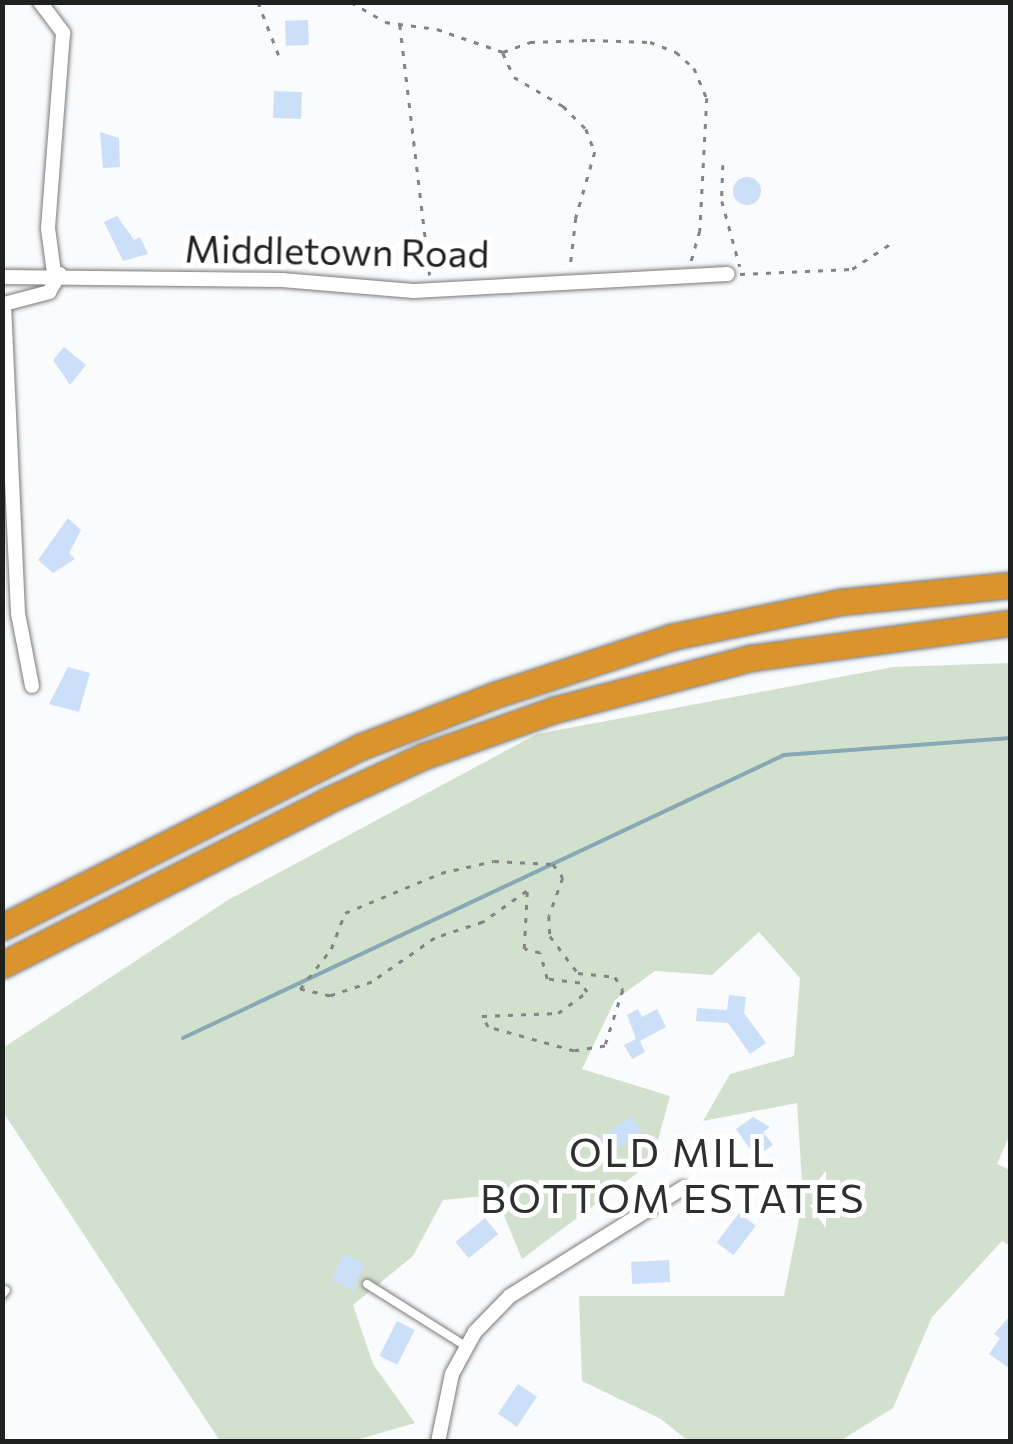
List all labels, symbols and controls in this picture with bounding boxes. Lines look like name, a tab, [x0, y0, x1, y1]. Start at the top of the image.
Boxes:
street label: Middletown Road	[184, 225, 490, 275]
district label: OLD MILL BOTTOM ESTATES	[480, 1127, 866, 1221]

